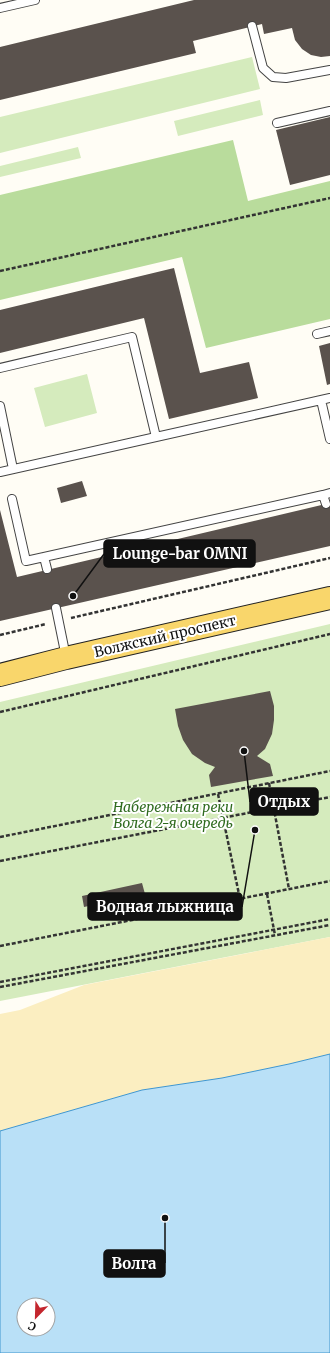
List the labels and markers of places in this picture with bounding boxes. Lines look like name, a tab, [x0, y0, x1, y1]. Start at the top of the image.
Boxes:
callout: Lounge-bar OMNI	[104, 540, 255, 567]
callout: Отдых	[250, 788, 318, 815]
callout: Водная лыжница	[88, 893, 242, 920]
callout: Волга	[104, 1250, 165, 1277]

